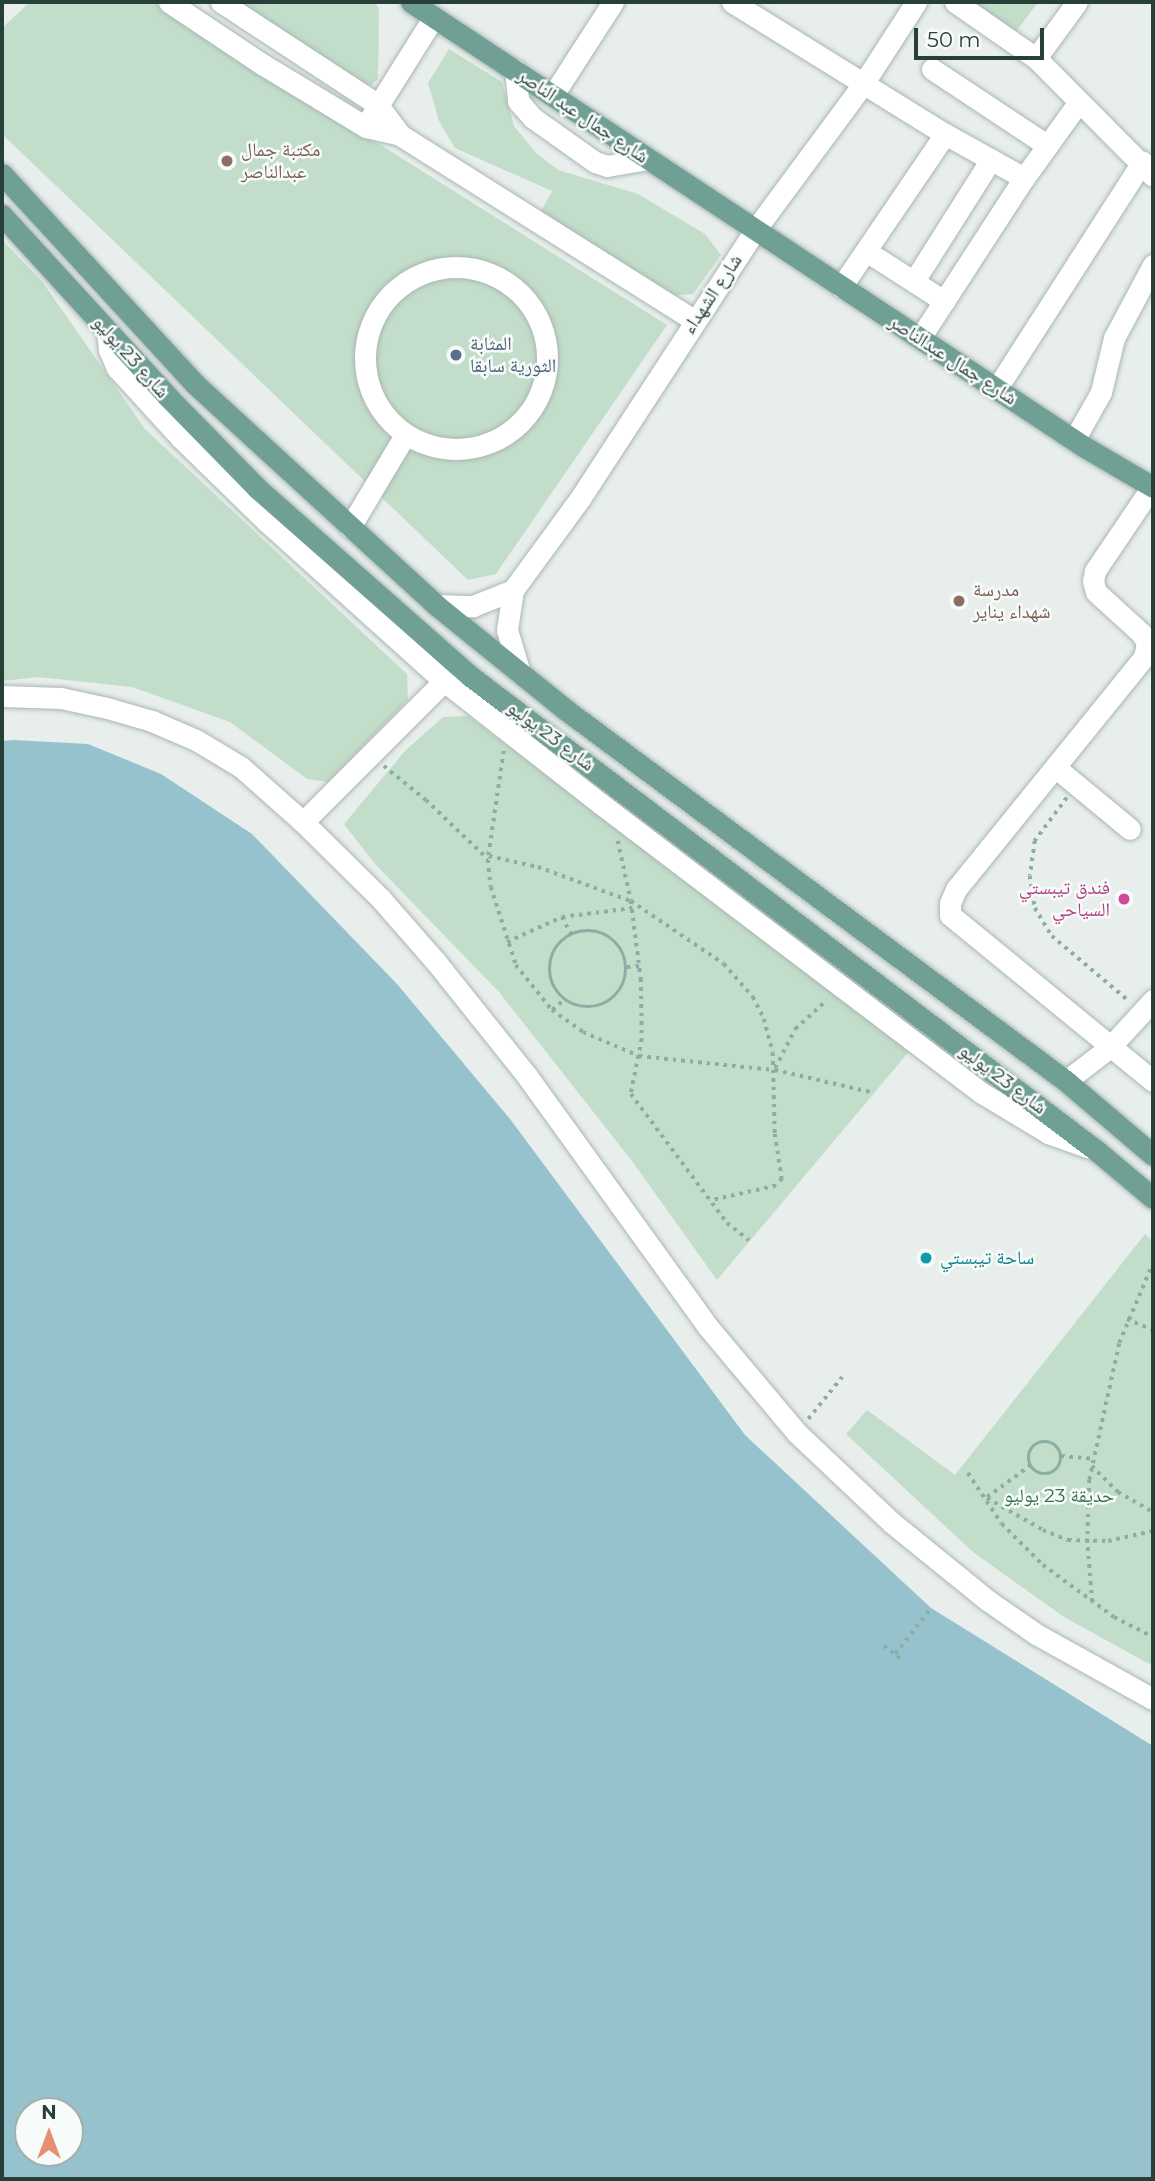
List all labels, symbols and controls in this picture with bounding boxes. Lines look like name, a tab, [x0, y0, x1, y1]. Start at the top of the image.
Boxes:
scale bar	[917, 14, 1046, 58]
text: 50 m	[927, 27, 981, 52]
street label: شارع جمال عبد الناصر	[513, 64, 653, 168]
place label: مكتبة جمال عبدالناصر	[241, 139, 320, 183]
marker: مكتبة جمال عبدالناصر	[219, 153, 235, 169]
street label: شارع الشهداء	[677, 250, 747, 338]
street label: شارع جمال عبدالناصر	[885, 310, 1021, 410]
street label: شارع 23 يوليو	[88, 311, 174, 403]
place label: المثابة الثورية سابقا	[470, 333, 556, 377]
marker: المثابة الثورية سابقا	[448, 347, 464, 363]
place label: مدرسة شهداء يناير	[973, 579, 1051, 623]
marker: مدرسة شهداء يناير	[951, 593, 967, 609]
street label: شارع 23 يوليو	[503, 696, 599, 776]
place label: فندق تيبستي السياحي	[1019, 877, 1110, 921]
marker: فندق تيبستي السياحي	[1116, 891, 1132, 907]
street label: شارع 23 يوليو	[955, 1039, 1051, 1119]
place label: ساحة تيبستي	[940, 1247, 1034, 1269]
marker: ساحة تيبستي	[918, 1250, 934, 1266]
park label: حديقة 23 يوليو	[1004, 1485, 1114, 1507]
north arrow	[14, 2097, 84, 2167]
text: N	[41, 2101, 57, 2124]

